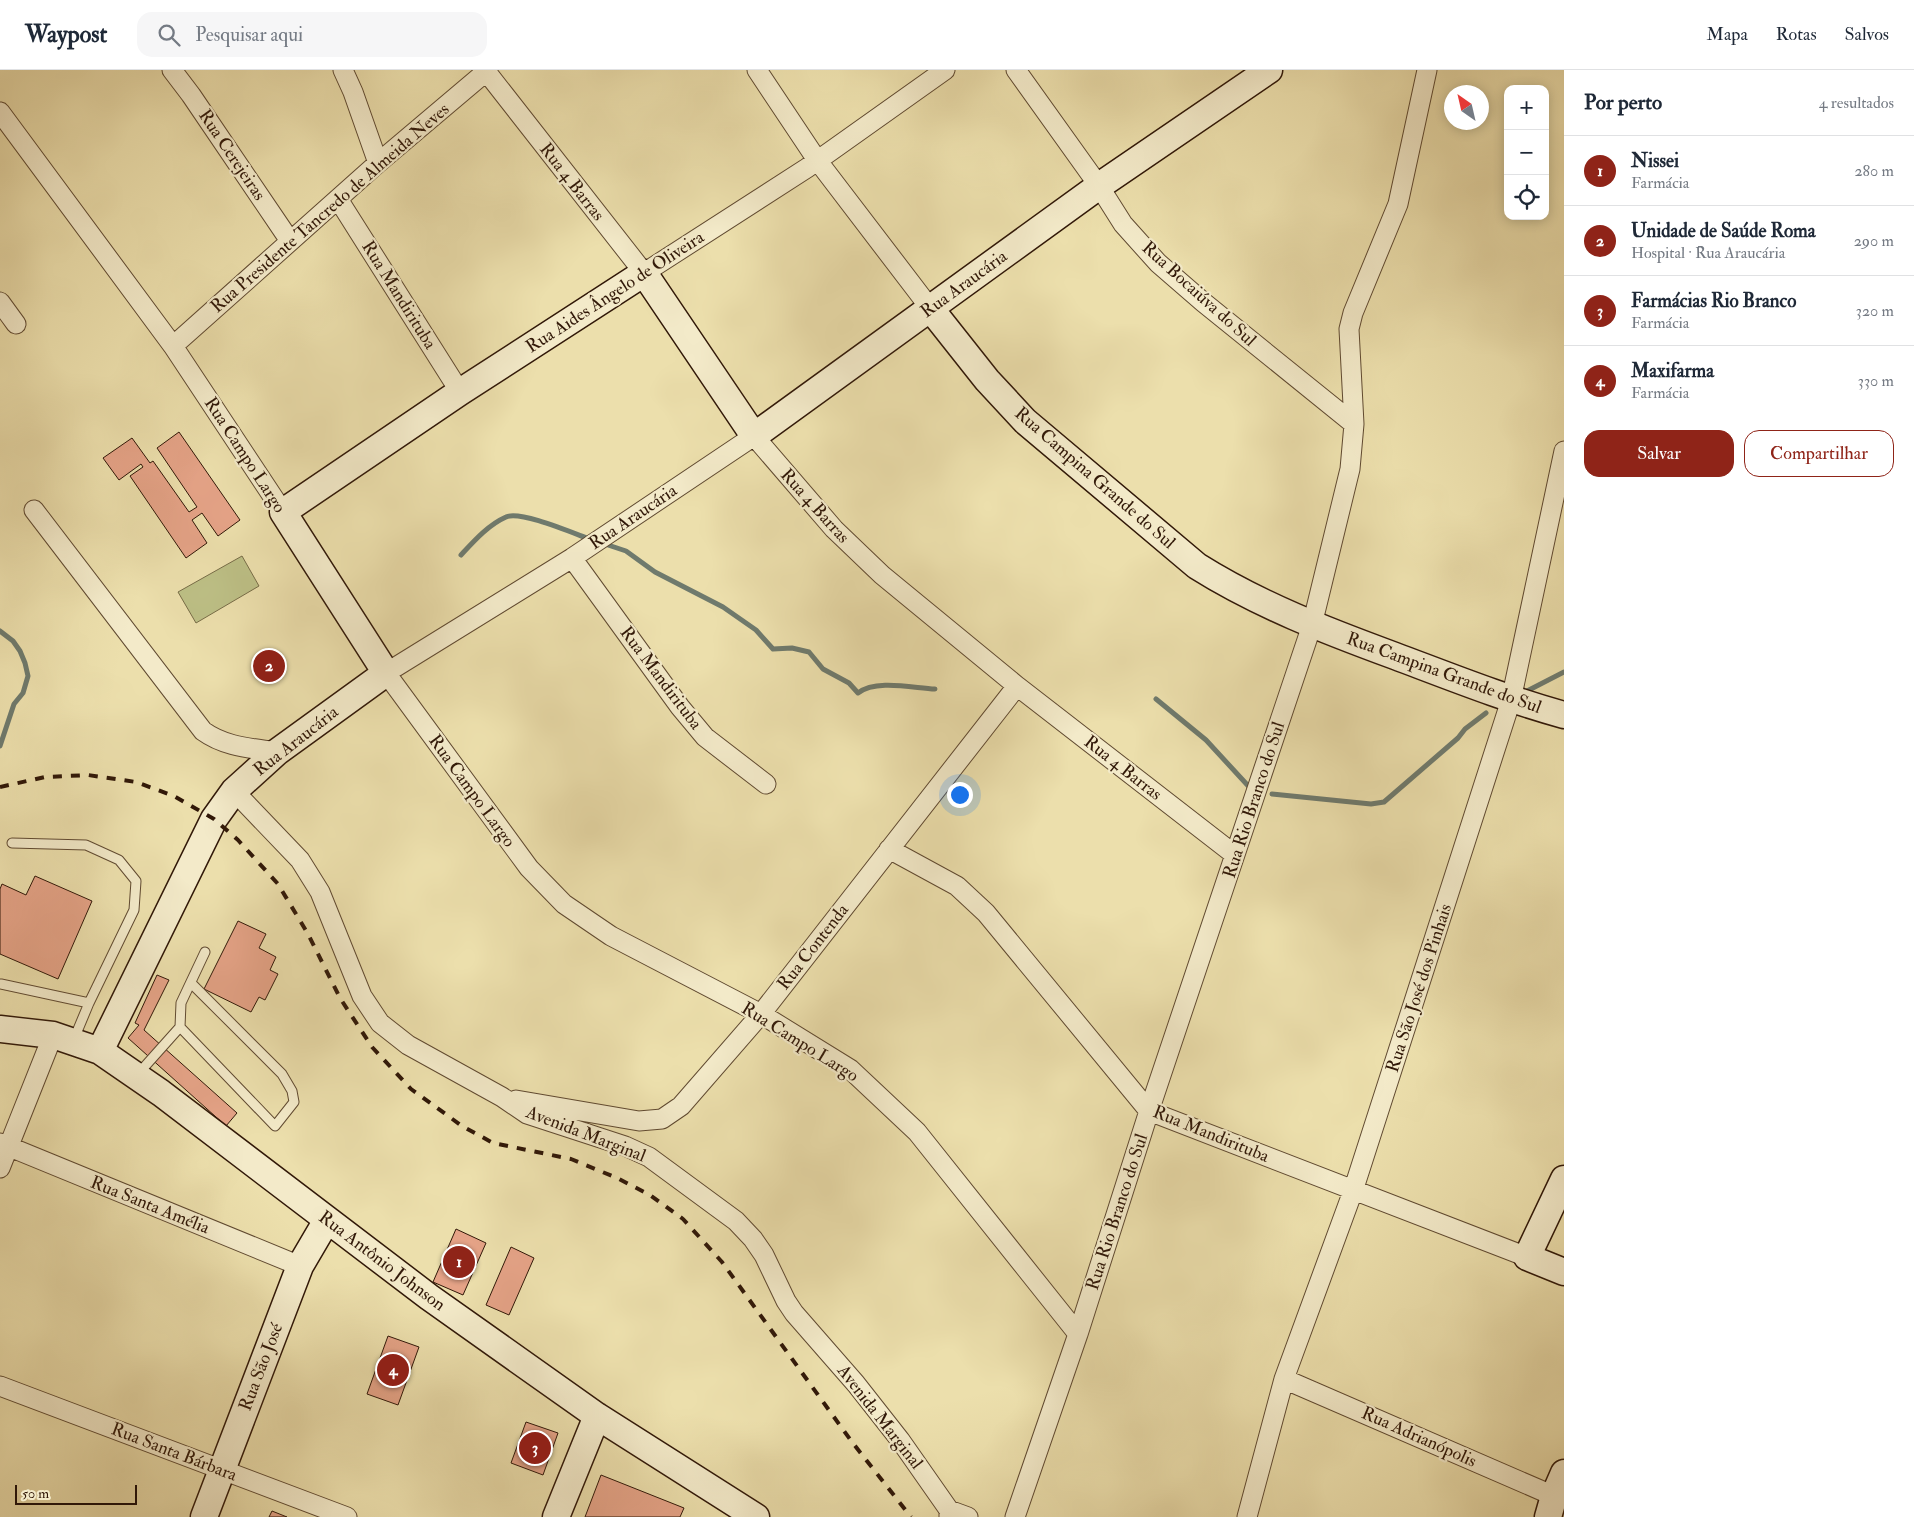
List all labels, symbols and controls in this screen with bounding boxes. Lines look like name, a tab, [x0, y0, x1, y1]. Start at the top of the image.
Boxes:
search box	[137, 12, 487, 57]
text: Waypost	[25, 19, 107, 50]
icon: search	[155, 21, 183, 49]
text: Pesquisar aqui	[195, 23, 303, 47]
text: Mapa	[1707, 23, 1748, 46]
text: Rotas	[1776, 23, 1817, 46]
text: Salvos	[1845, 23, 1889, 46]
north arrow	[1444, 85, 1489, 130]
map controls	[1504, 85, 1549, 220]
button: +	[1504, 85, 1549, 130]
text: Por perto	[1584, 89, 1662, 116]
text: 4 resultados	[1819, 93, 1894, 113]
street label: Rua Presidente Tancredo de Almeida Neves	[206, 98, 454, 318]
street label: Rua Cerejeiras	[193, 105, 271, 205]
button: −	[1504, 130, 1549, 175]
street label: Rua 4 Barras	[534, 138, 610, 226]
text: Nissei	[1631, 149, 1679, 173]
text: 1	[1597, 161, 1603, 181]
text: 280 m	[1854, 161, 1894, 181]
text: Farmácia	[1631, 173, 1689, 193]
button: locate	[1504, 175, 1549, 220]
text: Unidade de Saúde Roma	[1631, 219, 1816, 243]
street label: Rua Aides Ângelo de Oliveira	[522, 225, 709, 358]
text: 2	[1596, 231, 1604, 251]
text: 290 m	[1854, 231, 1894, 251]
street label: Rua Bocaiúva do Sul	[1137, 236, 1261, 352]
street label: Rua Mandirituba	[357, 237, 442, 354]
text: Hospital · Rua Araucária	[1631, 243, 1785, 263]
street label: Rua Araucária	[916, 244, 1012, 323]
text: Farmácias Rio Branco	[1631, 289, 1796, 313]
text: 3	[1597, 301, 1603, 321]
text: 320 m	[1856, 301, 1894, 321]
text: Farmácia	[1631, 313, 1689, 333]
text: Maxifarma	[1631, 359, 1714, 383]
text: 4	[1596, 371, 1604, 391]
text: 330 m	[1858, 371, 1894, 391]
text: Farmácia	[1631, 383, 1689, 403]
street label: Rua Campo Largo	[199, 393, 291, 518]
street label: Rua Campina Grande do Sul	[1010, 402, 1180, 554]
button: Salvar	[1584, 430, 1734, 477]
button: Compartilhar	[1744, 430, 1894, 477]
street label: Rua 4 Barras	[775, 464, 855, 548]
street label: Rua Araucária	[584, 479, 682, 555]
street label: Rua Mandirituba	[615, 622, 708, 735]
street label: Rua Campina Grande do Sul	[1343, 627, 1545, 719]
pin: 2	[253, 647, 285, 685]
street label: Rua Araucária	[249, 700, 344, 781]
street label: Rua Rio Branco do Sul	[1218, 719, 1290, 881]
street label: Rua Campo Largo	[423, 730, 521, 852]
street label: Rua 4 Barras	[1079, 730, 1167, 806]
your location	[947, 782, 973, 808]
street label: Rua Contenda	[772, 899, 854, 995]
street label: Rua São José dos Pinhais	[1381, 901, 1457, 1075]
street label: Rua Campo Largo	[737, 997, 863, 1087]
street label: Avenida Marginal	[522, 1100, 649, 1168]
street label: Rua Mandirituba	[1149, 1100, 1273, 1168]
street label: Rua Rio Branco do Sul	[1081, 1131, 1153, 1293]
street label: Rua Santa Amélia	[87, 1171, 214, 1240]
street label: Rua Antônio Johnson	[314, 1206, 450, 1316]
pin: 1	[443, 1243, 475, 1281]
street label: Rua São José	[234, 1319, 288, 1414]
pin: 4	[377, 1351, 409, 1389]
street label: Avenida Marginal	[831, 1359, 928, 1474]
street label: Rua Adrianópolis	[1358, 1401, 1480, 1473]
street label: Rua Santa Bárbara	[108, 1417, 241, 1487]
pin: 3	[519, 1429, 551, 1467]
scale bar	[15, 1482, 138, 1505]
text: 50 m	[22, 1485, 49, 1502]

